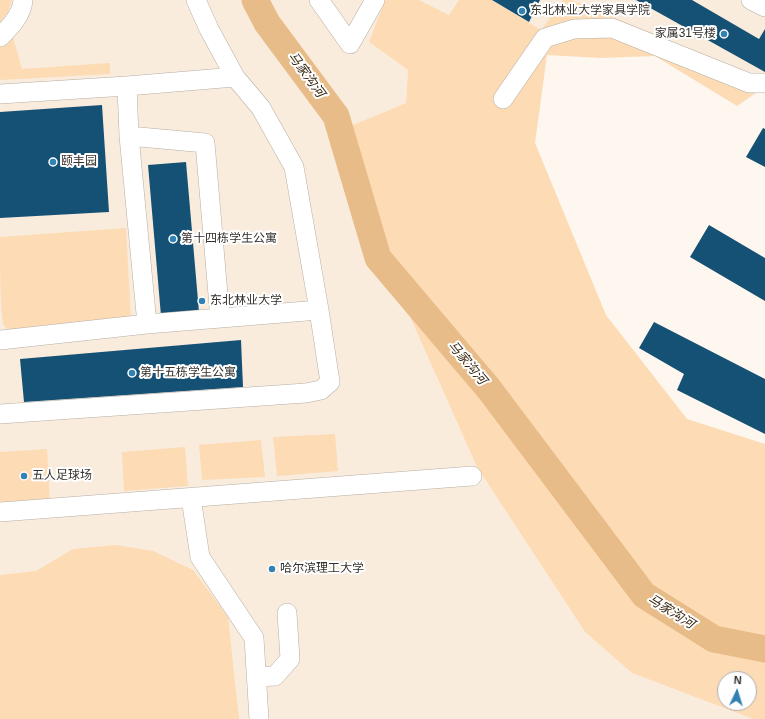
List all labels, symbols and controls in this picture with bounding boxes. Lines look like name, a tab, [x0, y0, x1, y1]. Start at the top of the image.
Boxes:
place label: 东北林业大学家具学院	[530, 4, 650, 18]
marker: 东北林业大学家具学院	[517, 6, 527, 16]
place label: 家属31号楼	[655, 27, 716, 41]
marker: 家属31号楼	[719, 29, 729, 39]
water label: 马家沟河	[284, 49, 328, 101]
place label: 颐丰园	[61, 155, 97, 169]
marker: 颐丰园	[48, 157, 58, 167]
place label: 第十四栋学生公寓	[181, 232, 277, 246]
marker: 第十四栋学生公寓	[168, 234, 178, 244]
place label: 东北林业大学	[210, 294, 282, 308]
marker: 东北林业大学	[197, 296, 207, 306]
water label: 马家沟河	[444, 338, 490, 388]
place label: 第十五栋学生公寓	[140, 366, 236, 380]
marker: 第十五栋学生公寓	[127, 368, 137, 378]
place label: 五人足球场	[32, 469, 92, 483]
marker: 五人足球场	[19, 471, 29, 481]
place label: 哈尔滨理工大学	[280, 562, 364, 576]
marker: 哈尔滨理工大学	[267, 564, 277, 574]
water label: 马家沟河	[645, 592, 697, 632]
north arrow	[717, 671, 757, 711]
text: N	[733, 674, 742, 686]

